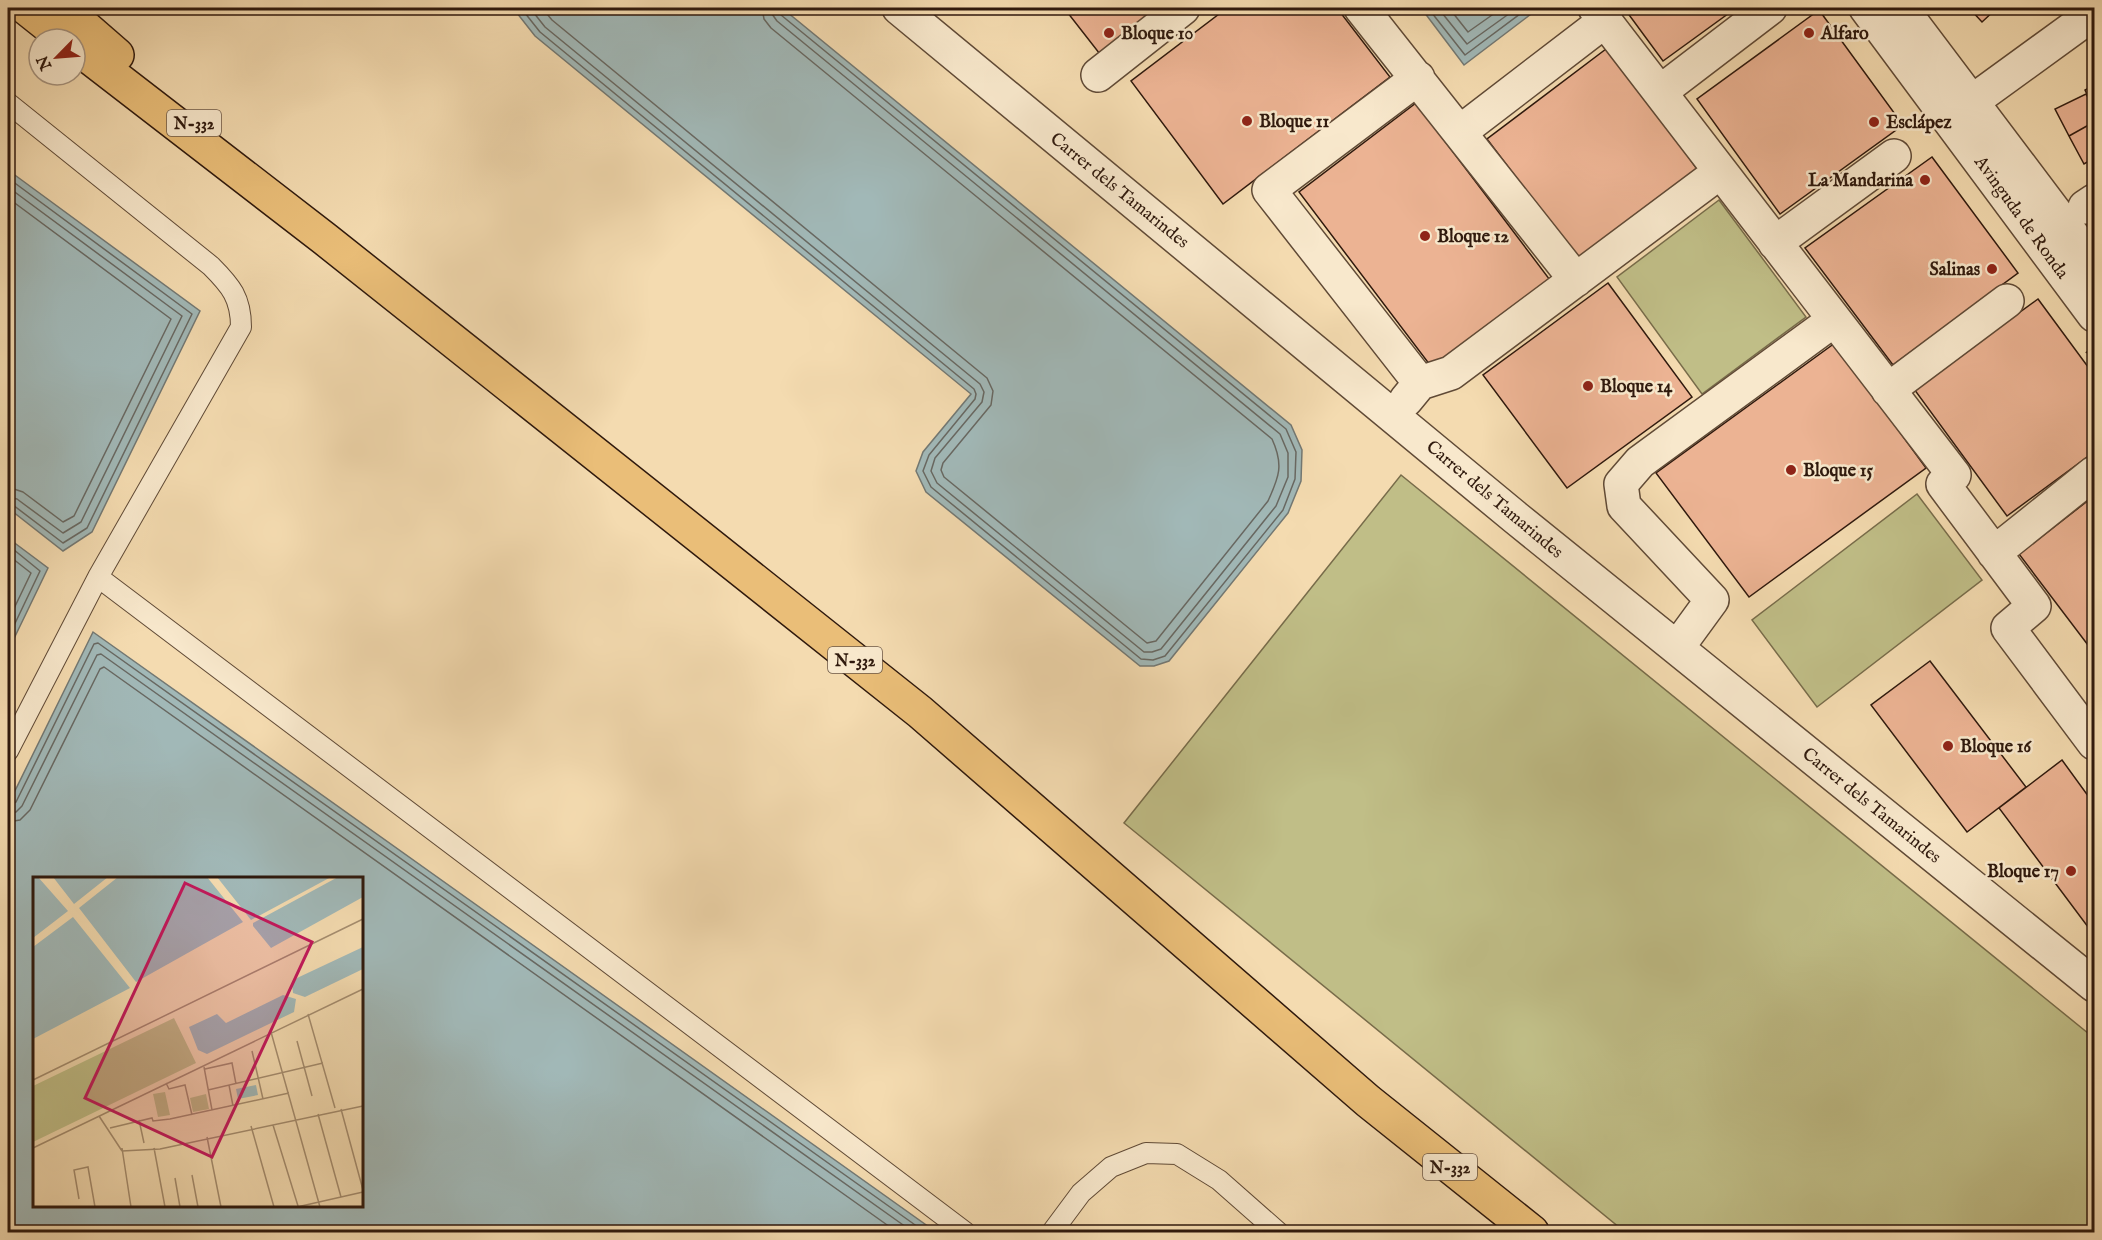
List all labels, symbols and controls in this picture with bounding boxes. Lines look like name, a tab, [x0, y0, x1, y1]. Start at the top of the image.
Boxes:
place label: Bloque 10	[1121, 23, 1193, 46]
place label: Alfaro	[1820, 23, 1869, 46]
marker: Bloque 10	[1102, 26, 1116, 40]
marker: Alfaro	[1802, 26, 1816, 40]
north arrow	[27, 27, 87, 87]
text: N	[33, 52, 58, 74]
road number: N-332	[167, 110, 221, 136]
place label: Bloque 11	[1259, 111, 1330, 134]
place label: Esclápez	[1886, 112, 1952, 135]
marker: Bloque 11	[1240, 114, 1254, 128]
marker: Esclápez	[1867, 115, 1881, 129]
street label: Carrer dels Tamarindes	[1045, 128, 1193, 254]
street label: Avinguda de Ronda	[1968, 151, 2073, 284]
place label: La Mandarina	[1808, 170, 1914, 193]
marker: La Mandarina	[1918, 173, 1932, 187]
place label: Bloque 12	[1437, 226, 1510, 249]
marker: Bloque 12	[1418, 229, 1432, 243]
place label: Salinas	[1930, 259, 1981, 282]
marker: Salinas	[1985, 262, 1999, 276]
place label: Bloque 14	[1600, 376, 1674, 399]
marker: Bloque 14	[1581, 379, 1595, 393]
street label: Carrer dels Tamarindes	[1421, 436, 1567, 564]
place label: Bloque 15	[1803, 460, 1874, 483]
marker: Bloque 15	[1784, 463, 1798, 477]
road number: N-332	[828, 647, 882, 673]
place label: Bloque 16	[1960, 736, 2033, 759]
marker: Bloque 16	[1941, 739, 1955, 753]
street label: Carrer dels Tamarindes	[1797, 743, 1945, 869]
place label: Bloque 17	[1987, 861, 2059, 884]
marker: Bloque 17	[2064, 864, 2078, 878]
inset map	[33, 877, 363, 1207]
road number: N-332	[1423, 1154, 1477, 1180]

